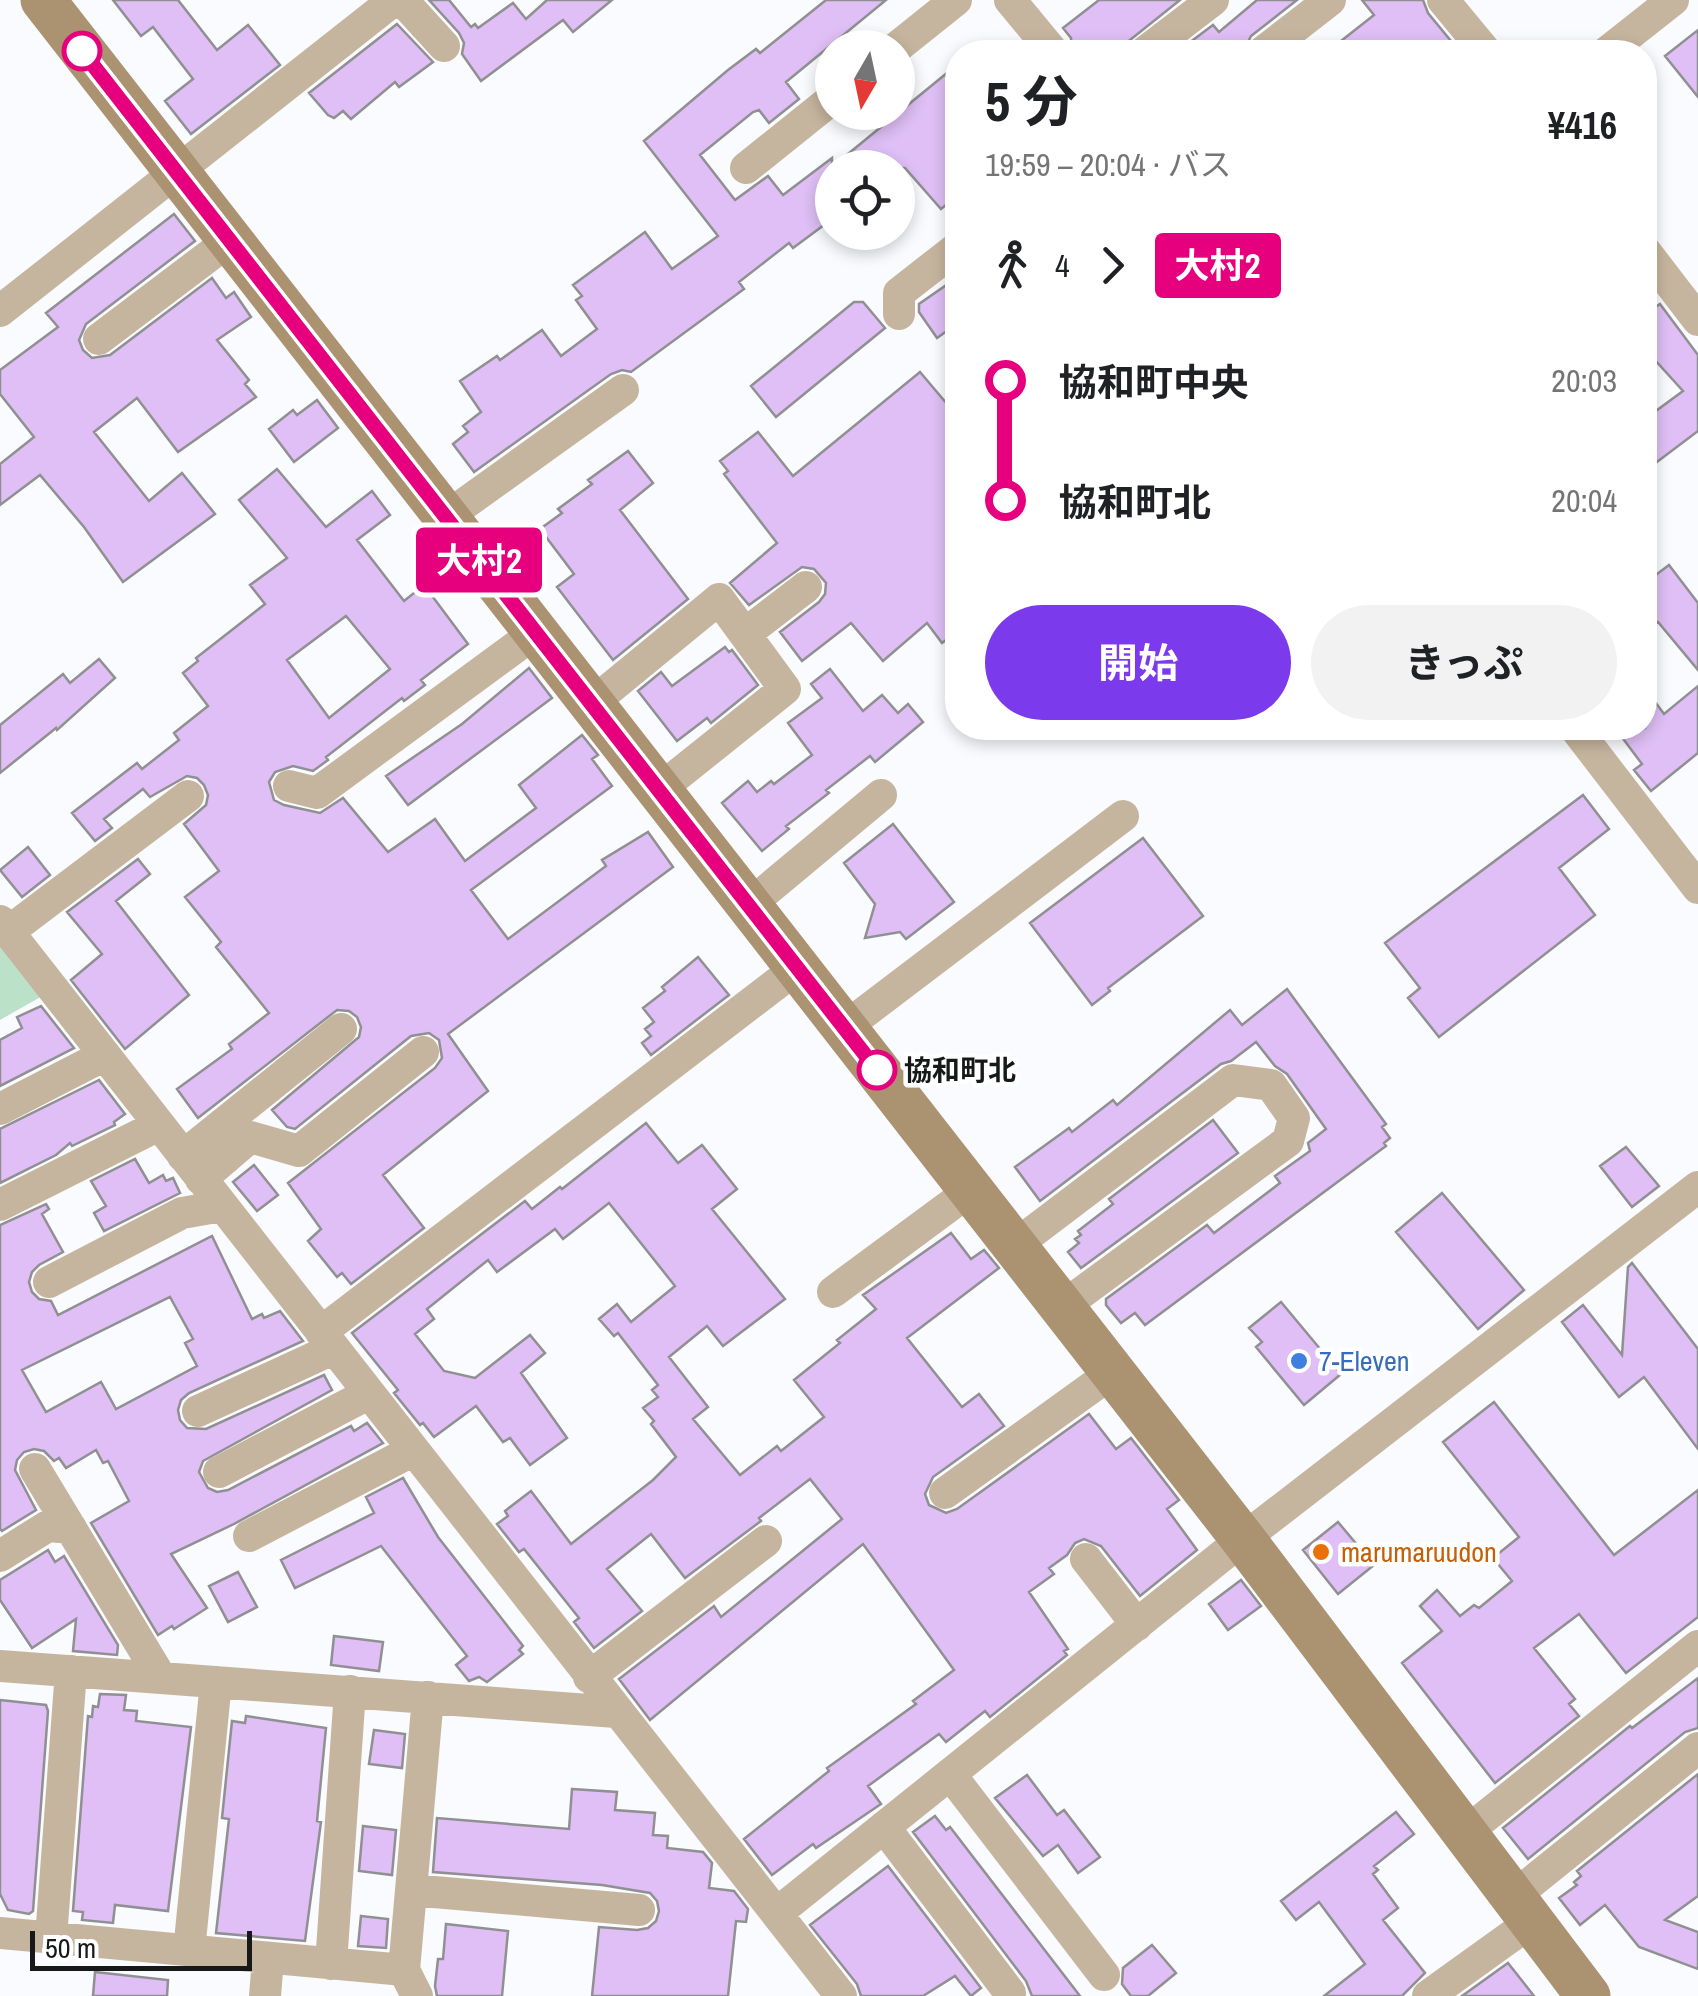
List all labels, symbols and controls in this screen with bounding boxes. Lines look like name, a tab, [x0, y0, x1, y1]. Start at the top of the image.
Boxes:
north arrow	[815, 30, 915, 130]
map controls	[815, 30, 915, 250]
unlabelled marker	[63, 32, 101, 70]
text: 5 分	[985, 64, 1078, 138]
text: ¥416	[1548, 100, 1617, 151]
text: 19:59 – 20:04 · バス	[985, 143, 1231, 186]
button: locate	[815, 150, 915, 250]
icon: walk	[985, 238, 1040, 293]
icon: forward	[1085, 238, 1140, 293]
text: 大村2	[1175, 242, 1261, 289]
text: 4	[1055, 244, 1070, 287]
text: 協和町中央	[1059, 357, 1249, 408]
text: 20:03	[1551, 359, 1617, 402]
text: 協和町北	[1059, 477, 1211, 528]
text: 20:04	[1551, 479, 1617, 522]
line badge: 大村2	[422, 528, 536, 592]
text: 大村2	[436, 537, 522, 584]
button: 開始	[985, 605, 1291, 720]
button: きっぷ	[1311, 605, 1617, 720]
marker: 協和町北	[858, 1051, 896, 1089]
place label: 協和町北	[904, 1051, 1016, 1089]
place label: 7-Eleven	[1319, 1342, 1410, 1380]
marker: 7-Eleven	[1288, 1350, 1310, 1372]
place label: marumaruudon	[1341, 1533, 1497, 1571]
marker: marumaruudon	[1310, 1541, 1332, 1563]
scale bar	[30, 1926, 252, 1970]
text: 50 m	[45, 1929, 96, 1967]

